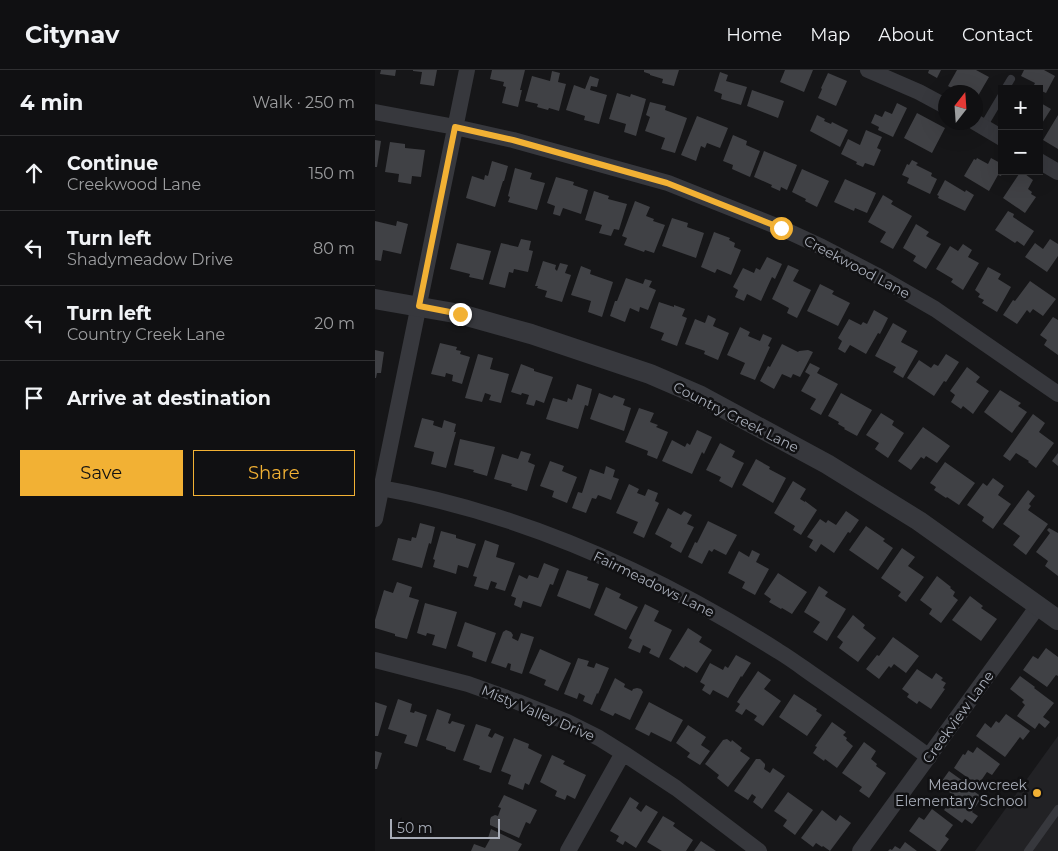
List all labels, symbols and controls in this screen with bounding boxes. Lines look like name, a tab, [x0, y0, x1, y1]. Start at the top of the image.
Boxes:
text: Citynav	[25, 20, 119, 49]
text: Home	[726, 24, 782, 46]
text: Map	[810, 24, 850, 46]
text: About	[878, 24, 934, 46]
text: Contact	[962, 24, 1033, 46]
north arrow	[938, 85, 983, 130]
map controls	[998, 85, 1043, 175]
button: +	[998, 85, 1043, 130]
text: 4 min	[20, 90, 83, 115]
text: Walk · 250 m	[252, 93, 355, 112]
button: −	[998, 130, 1043, 175]
text: Continue	[67, 152, 158, 175]
icon: ahead	[20, 159, 48, 187]
text: 150 m	[308, 164, 355, 183]
text: Creekwood Lane	[67, 175, 201, 194]
route start	[770, 217, 793, 240]
text: Turn left	[67, 227, 152, 250]
street label: Creekwood Lane	[801, 231, 913, 303]
icon: left	[20, 234, 48, 262]
text: 80 m	[313, 239, 355, 258]
text: Shadymeadow Drive	[67, 250, 233, 269]
text: Turn left	[67, 302, 152, 325]
route end	[449, 303, 472, 326]
icon: left	[20, 309, 48, 337]
text: 20 m	[314, 314, 355, 333]
text: Country Creek Lane	[67, 325, 225, 344]
street label: Country Creek Lane	[670, 378, 802, 456]
icon: arrive	[20, 384, 48, 412]
text: Arrive at destination	[67, 387, 271, 410]
button: Save	[20, 450, 183, 496]
button: Share	[193, 450, 355, 496]
street label: Fairmeadows Lane	[590, 547, 718, 621]
street label: Creekview Lane	[918, 667, 998, 767]
street label: Misty Valley Drive	[479, 681, 597, 745]
place label: Meadowcreek Elementary School	[895, 776, 1028, 810]
marker: Meadowcreek Elementary School	[1031, 787, 1043, 799]
scale bar	[390, 816, 500, 839]
text: 50 m	[397, 819, 433, 837]

